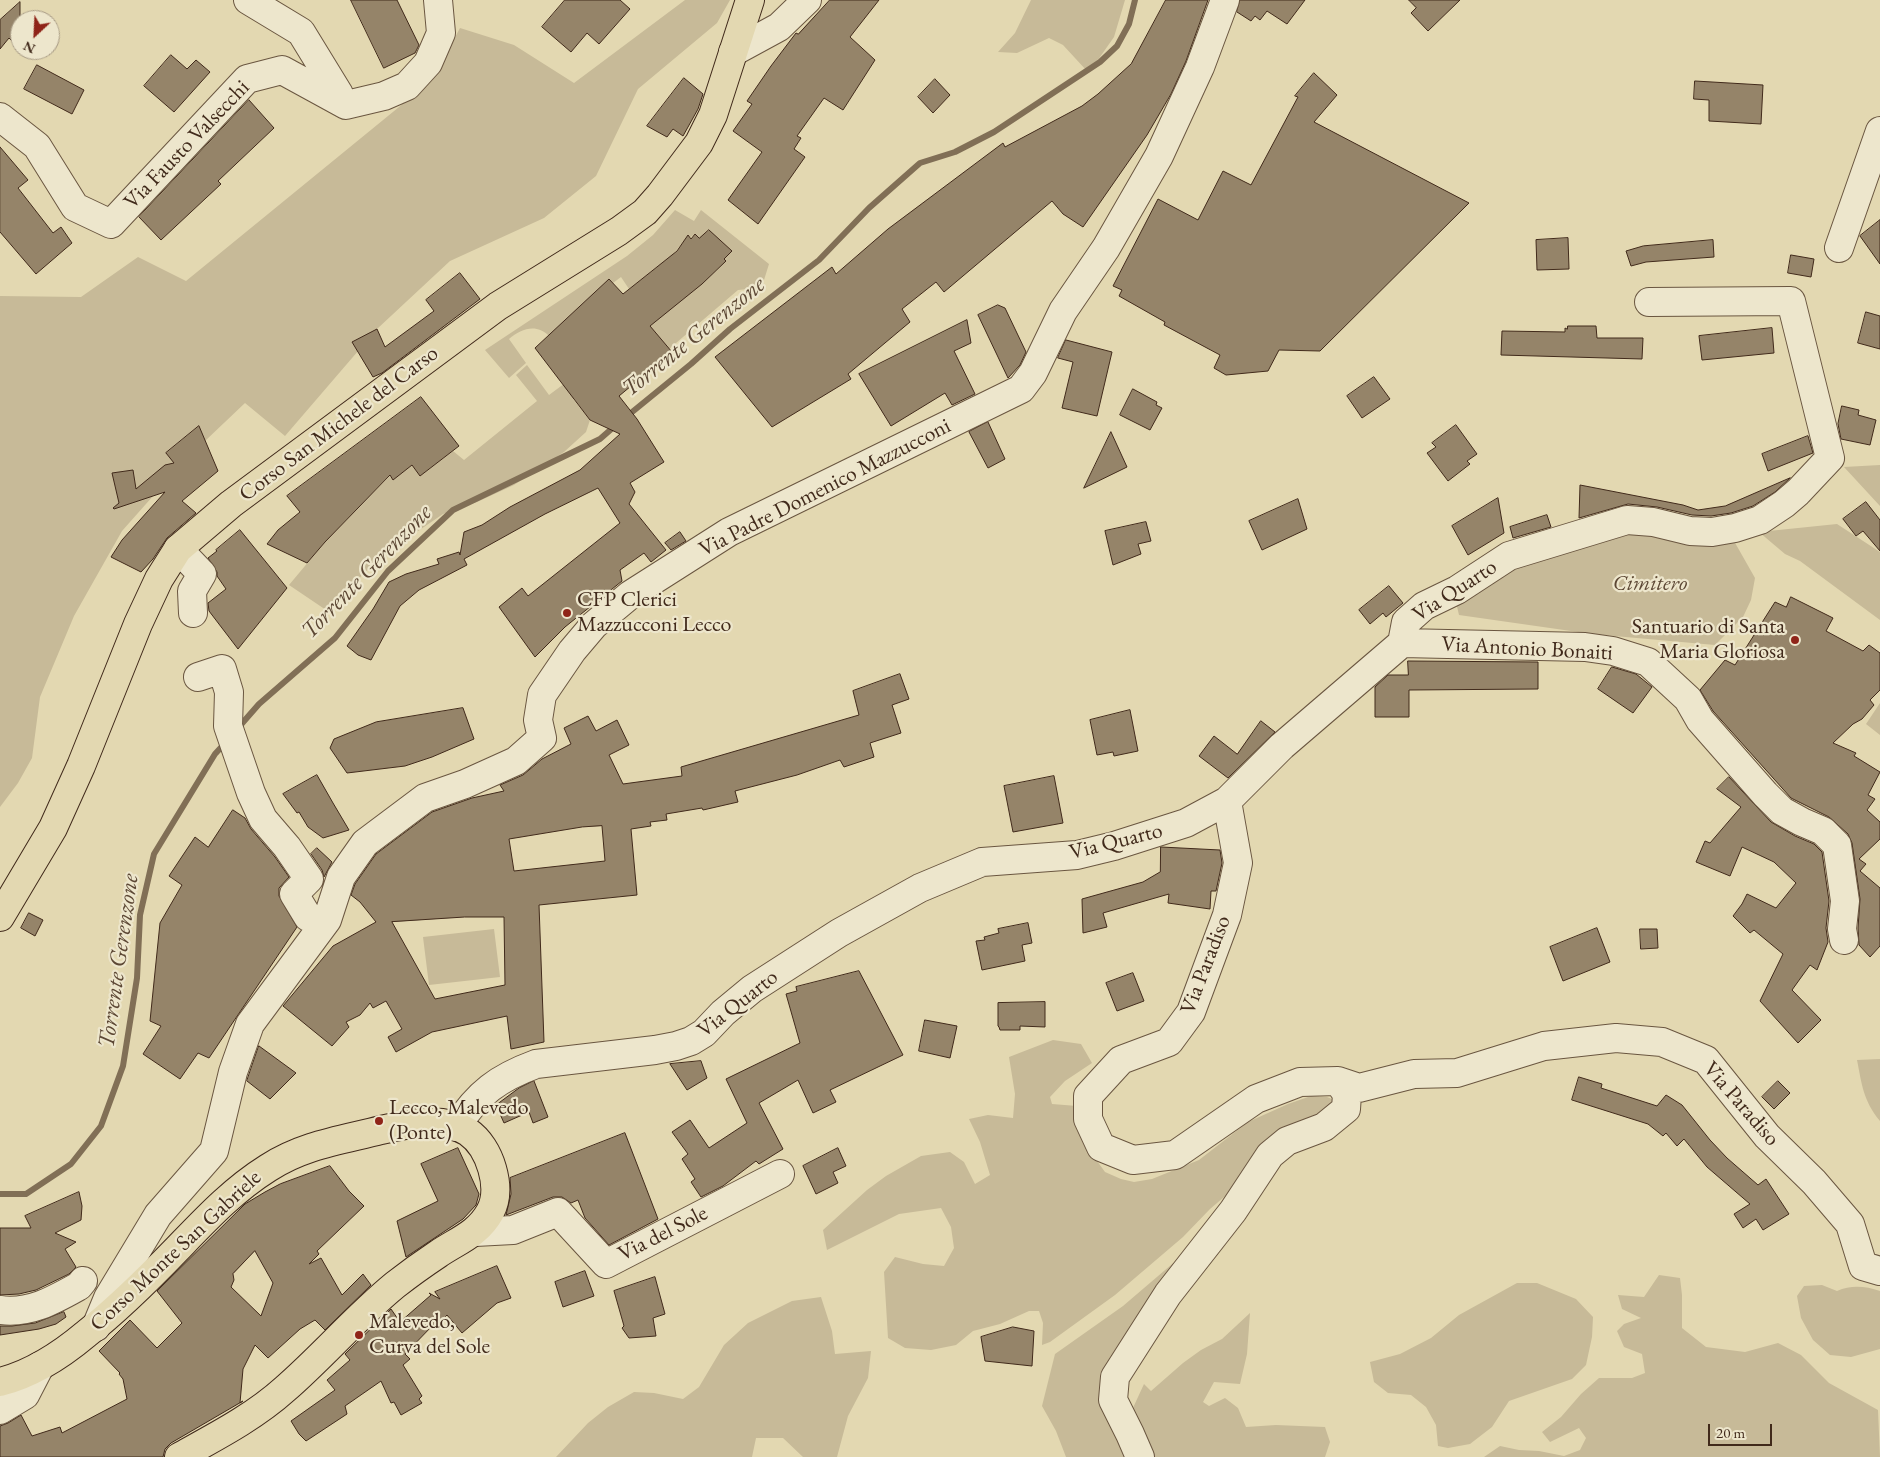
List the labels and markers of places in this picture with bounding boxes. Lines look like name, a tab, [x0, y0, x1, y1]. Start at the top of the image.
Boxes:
place label: CFP Clerici Mazzucconi Lecco	[577, 587, 731, 638]
marker: CFP Clerici Mazzucconi Lecco	[561, 607, 573, 619]
place label: Santuario di Santa Maria Gloriosa	[1632, 614, 1785, 666]
marker: Santuario di Santa Maria Gloriosa	[1789, 634, 1801, 646]
place label: Lecco, Malevedo (Ponte)	[389, 1095, 529, 1146]
marker: Lecco, Malevedo (Ponte)	[373, 1115, 385, 1127]
place label: Malevedo, Curva del Sole	[369, 1309, 490, 1360]
marker: Malevedo, Curva del Sole	[353, 1329, 365, 1341]

